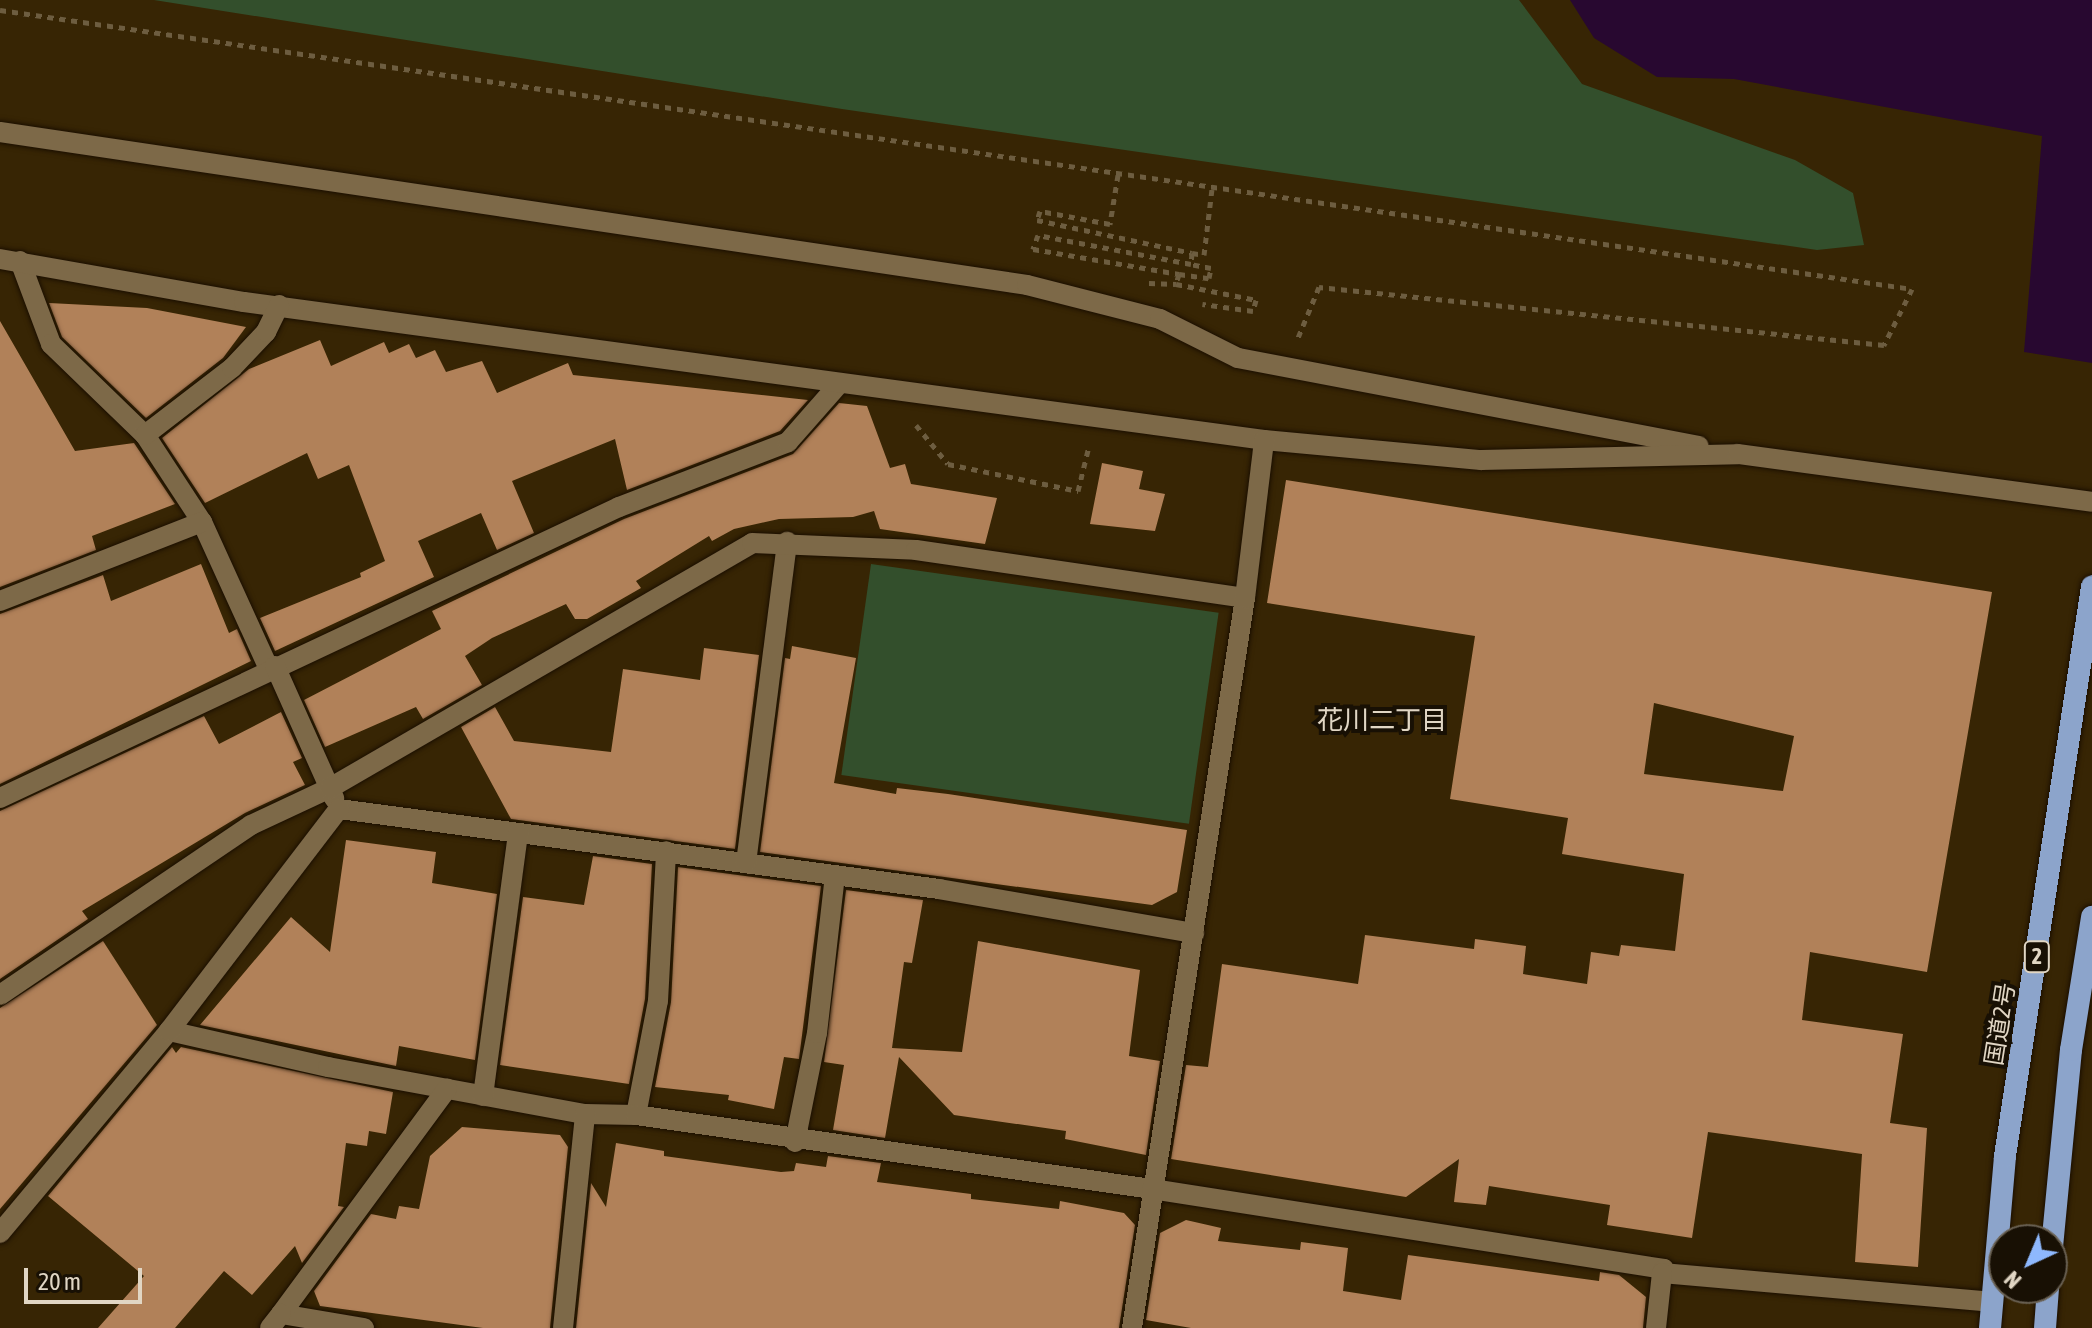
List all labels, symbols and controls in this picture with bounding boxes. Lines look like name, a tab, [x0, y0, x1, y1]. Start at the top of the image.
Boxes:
district label: 花川二丁目	[1317, 705, 1447, 737]
road number: 2	[2023, 939, 2051, 975]
street label: 国道2号	[1979, 981, 2021, 1067]
north arrow	[1988, 1224, 2068, 1304]
scale bar	[28, 1252, 146, 1302]
text: N	[1999, 1266, 2026, 1294]
text: 20 m	[38, 1268, 81, 1295]

